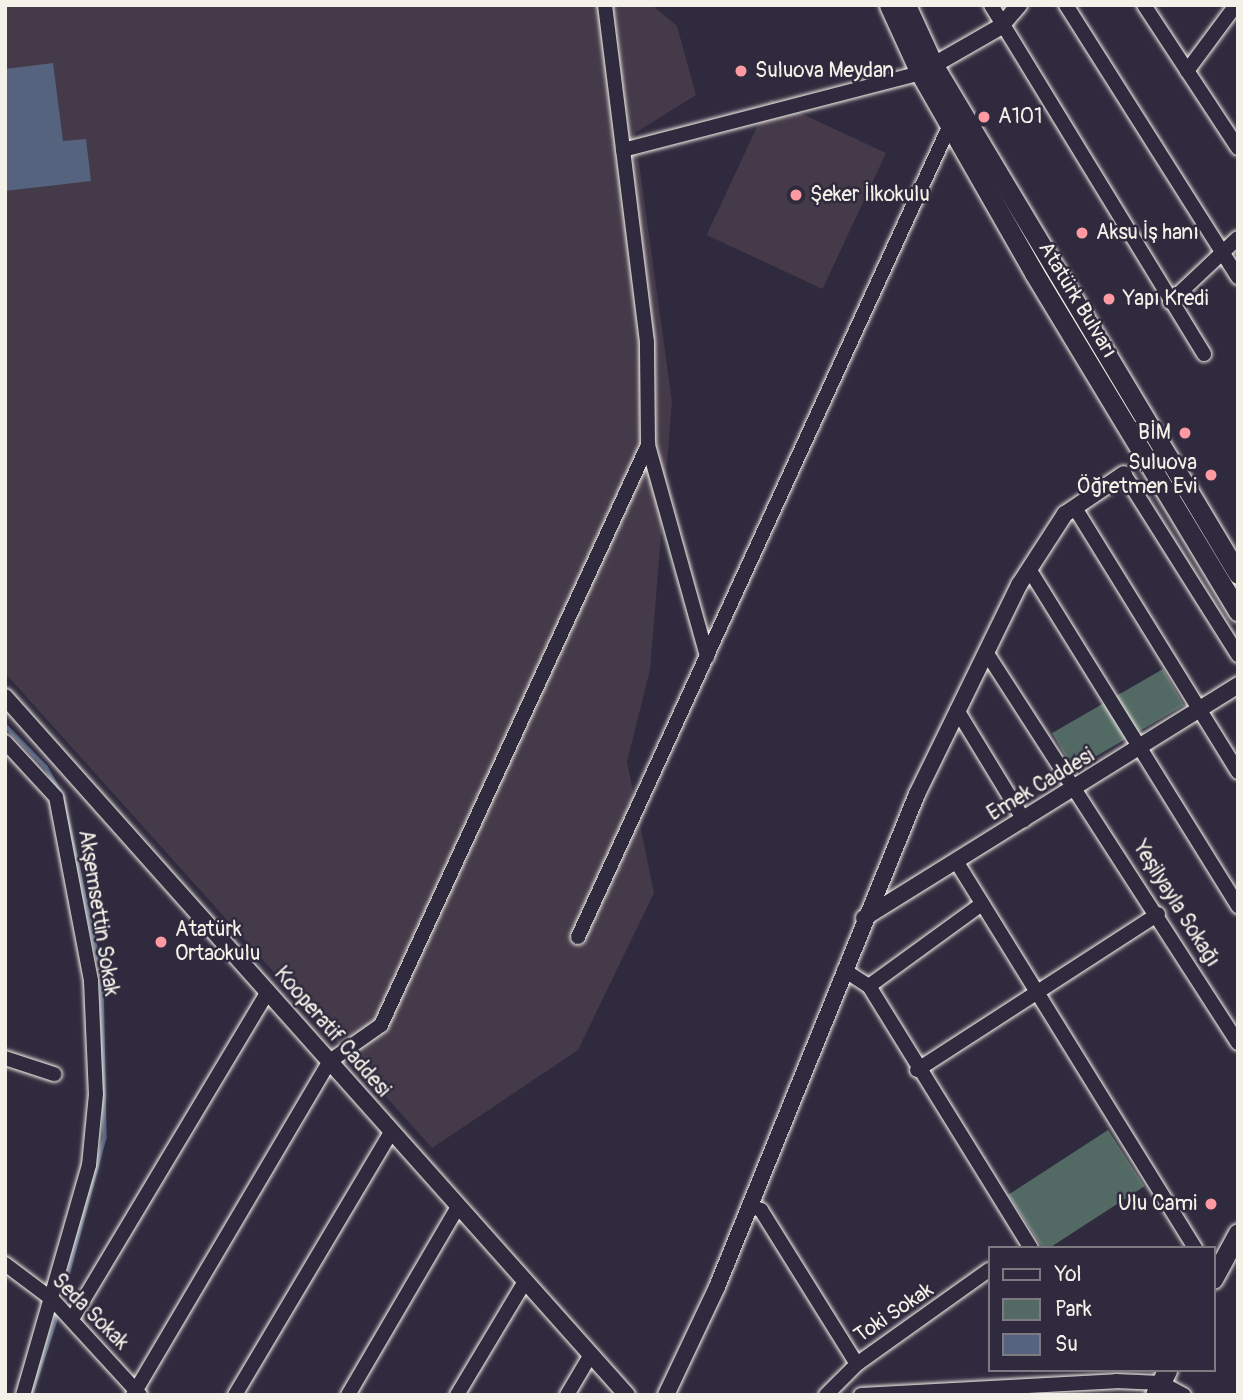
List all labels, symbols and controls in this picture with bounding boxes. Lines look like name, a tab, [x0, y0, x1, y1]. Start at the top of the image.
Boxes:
place label: Suluova Meydan	[755, 58, 894, 84]
marker: Suluova Meydan	[733, 63, 749, 79]
place label: A101	[998, 104, 1042, 130]
marker: A101	[976, 109, 992, 125]
place label: Şeker İlkokulu	[810, 182, 930, 208]
marker: Şeker İlkokulu	[788, 187, 804, 203]
place label: Aksu İş hanı	[1096, 220, 1199, 246]
marker: Aksu İş hanı	[1074, 225, 1090, 241]
street label: Atatürk Bulvarı	[1032, 237, 1122, 363]
place label: Yapı Kredi	[1123, 286, 1208, 312]
marker: Yapı Kredi	[1101, 291, 1117, 307]
place label: BİM	[1138, 420, 1171, 446]
marker: BİM	[1177, 425, 1193, 441]
place label: Suluova Öğretmen Evi	[1077, 450, 1197, 500]
marker: Suluova Öğretmen Evi	[1203, 467, 1219, 483]
street label: Emek Caddesi	[983, 743, 1099, 827]
street label: Akşemsettin Sokak	[72, 828, 124, 998]
street label: Yeşilyayla Sokağı	[1127, 836, 1225, 972]
place label: Atatürk Ortaokulu	[175, 917, 260, 967]
marker: Atatürk Ortaokulu	[153, 934, 169, 950]
street label: Kooperatif Caddesi	[268, 962, 396, 1102]
place label: Ulu Cami	[1118, 1191, 1197, 1217]
marker: Ulu Cami	[1203, 1196, 1219, 1212]
legend	[988, 1246, 1215, 1372]
text: Yol	[1055, 1261, 1082, 1288]
street label: Seda Sokak	[46, 1268, 134, 1356]
street label: Toki Sokak	[850, 1277, 938, 1349]
text: Park	[1055, 1296, 1092, 1323]
text: Su	[1055, 1331, 1078, 1358]

